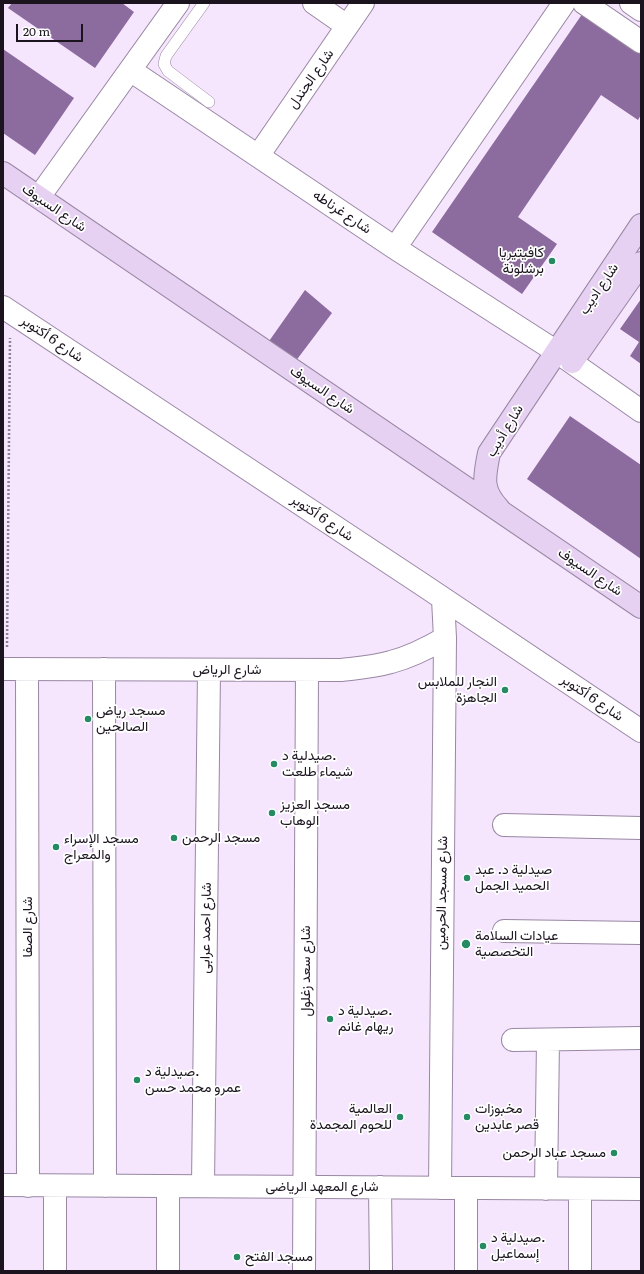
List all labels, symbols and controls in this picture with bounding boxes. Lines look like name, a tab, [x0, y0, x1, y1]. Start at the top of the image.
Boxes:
scale bar	[18, 16, 85, 42]
text: 20 m	[23, 22, 50, 40]
street label: شارع الجندل	[284, 46, 338, 112]
street label: شارع السيوف	[19, 180, 89, 236]
street label: شارع غرناطه	[310, 186, 374, 238]
place label: كافيتيريا برشلونة	[499, 245, 544, 278]
marker: كافيتيريا برشلونة	[547, 256, 557, 266]
street label: شارع اديب	[576, 260, 622, 318]
street label: شارع 6 أكتوبر	[18, 312, 86, 366]
street label: شارع السيوف	[287, 362, 357, 418]
street label: شارع أديب	[483, 402, 527, 460]
street label: شارع 6 أكتوبر	[288, 491, 356, 545]
street label: شارع السيوف	[555, 544, 625, 600]
street label: شارع الرياض	[192, 662, 262, 678]
street label: شارع 6 أكتوبر	[558, 671, 626, 725]
place label: النجار للملابس الجاهزة	[418, 674, 497, 706]
marker: النجار للملابس الجاهزة	[500, 685, 510, 695]
place label: مسجد رياض الصالحين	[96, 703, 165, 736]
marker: مسجد رياض الصالحين	[83, 714, 93, 724]
place label: صيدلية د. شيماء طلعت	[282, 748, 353, 780]
marker: صيدلية د. شيماء طلعت	[269, 759, 279, 769]
place label: مسجد العزيز الوهاب	[280, 797, 350, 830]
marker: مسجد العزيز الوهاب	[267, 808, 277, 818]
place label: مسجد الرحمن	[182, 830, 260, 846]
place label: مسجد الإسراء والمعراج	[64, 831, 139, 864]
marker: مسجد الرحمن	[169, 833, 179, 843]
street label: شارع مسجد الحرمين	[433, 836, 451, 950]
marker: مسجد الإسراء والمعراج	[51, 842, 61, 852]
place label: صيدلية د. عبد الحميد الجمل	[475, 862, 552, 894]
marker: صيدلية د. عبد الحميد الجمل	[462, 873, 472, 883]
street label: شارع احمد عرابى	[197, 882, 215, 974]
street label: شارع الصفا	[20, 897, 36, 957]
street label: شارع سعد زغلول	[298, 926, 314, 1016]
place label: عيادات السلامة التخصصية	[475, 928, 558, 960]
marker: عيادات السلامة التخصصية	[460, 938, 472, 950]
place label: صيدلية د. ريهام غانم	[338, 1003, 393, 1036]
marker: صيدلية د. ريهام غانم	[325, 1014, 335, 1024]
place label: صيدلية د. عمرو محمد حسن	[145, 1064, 241, 1096]
marker: صيدلية د. عمرو محمد حسن	[132, 1075, 142, 1085]
place label: العالمية للحوم المجمدة	[310, 1101, 392, 1134]
place label: مخبوزات قصر عابدين	[475, 1101, 539, 1134]
marker: العالمية للحوم المجمدة	[395, 1112, 405, 1122]
marker: مخبوزات قصر عابدين	[462, 1112, 472, 1122]
place label: مسجد عباد الرحمن	[503, 1145, 606, 1161]
marker: مسجد عباد الرحمن	[609, 1148, 619, 1158]
street label: شارع المعهد الرياضى	[266, 1179, 378, 1195]
place label: صيدلية د. إسماعيل	[491, 1230, 546, 1262]
marker: صيدلية د. إسماعيل	[478, 1241, 488, 1251]
place label: مسجد الفتح	[245, 1249, 313, 1265]
marker: مسجد الفتح	[232, 1252, 242, 1262]

